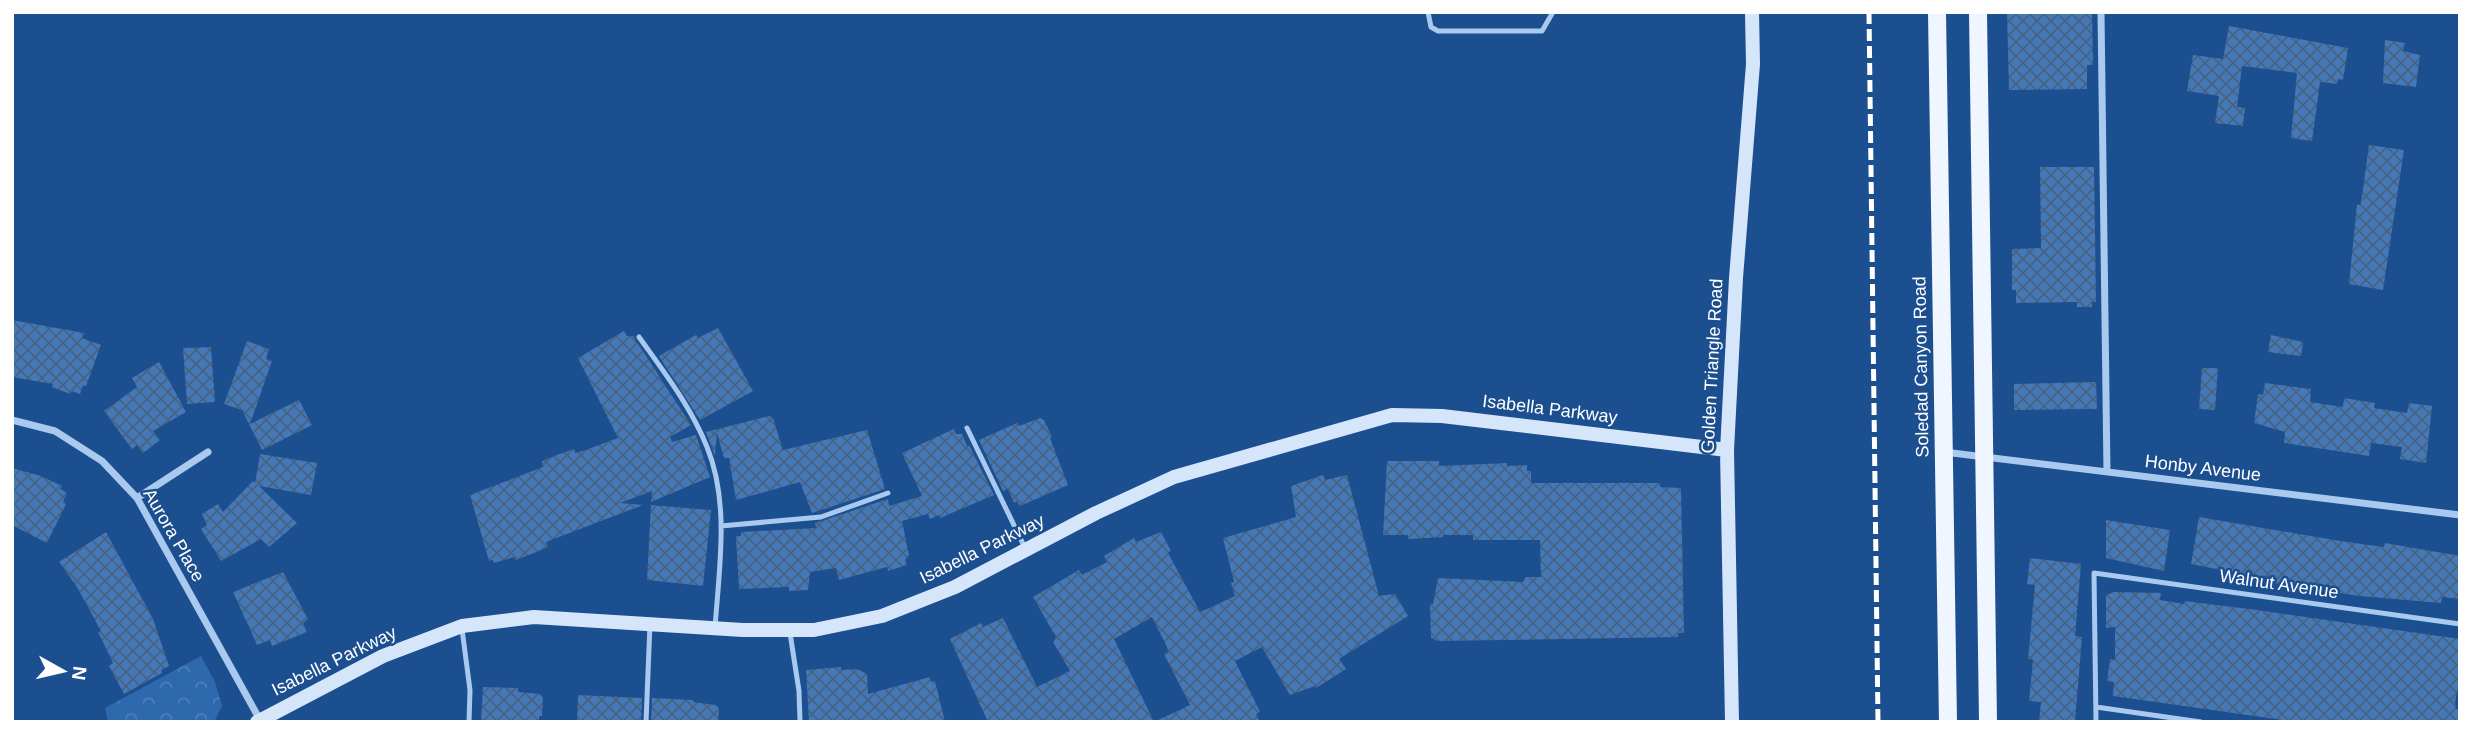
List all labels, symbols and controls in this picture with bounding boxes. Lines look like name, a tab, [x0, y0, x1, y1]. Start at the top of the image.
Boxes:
street label: Soledad Canyon Road	[1909, 276, 1933, 458]
street label: Golden Triangle Road	[1697, 278, 1727, 454]
street label: Isabella Parkway	[1481, 391, 1619, 427]
street label: Honby Avenue	[2144, 451, 2262, 485]
street label: Aurora Place	[139, 485, 209, 585]
street label: Isabella Parkway	[916, 510, 1048, 588]
street label: Walnut Avenue	[2218, 566, 2340, 602]
street label: Isabella Parkway	[268, 622, 400, 700]
north arrow	[28, 636, 98, 706]
text: N	[68, 665, 91, 682]

